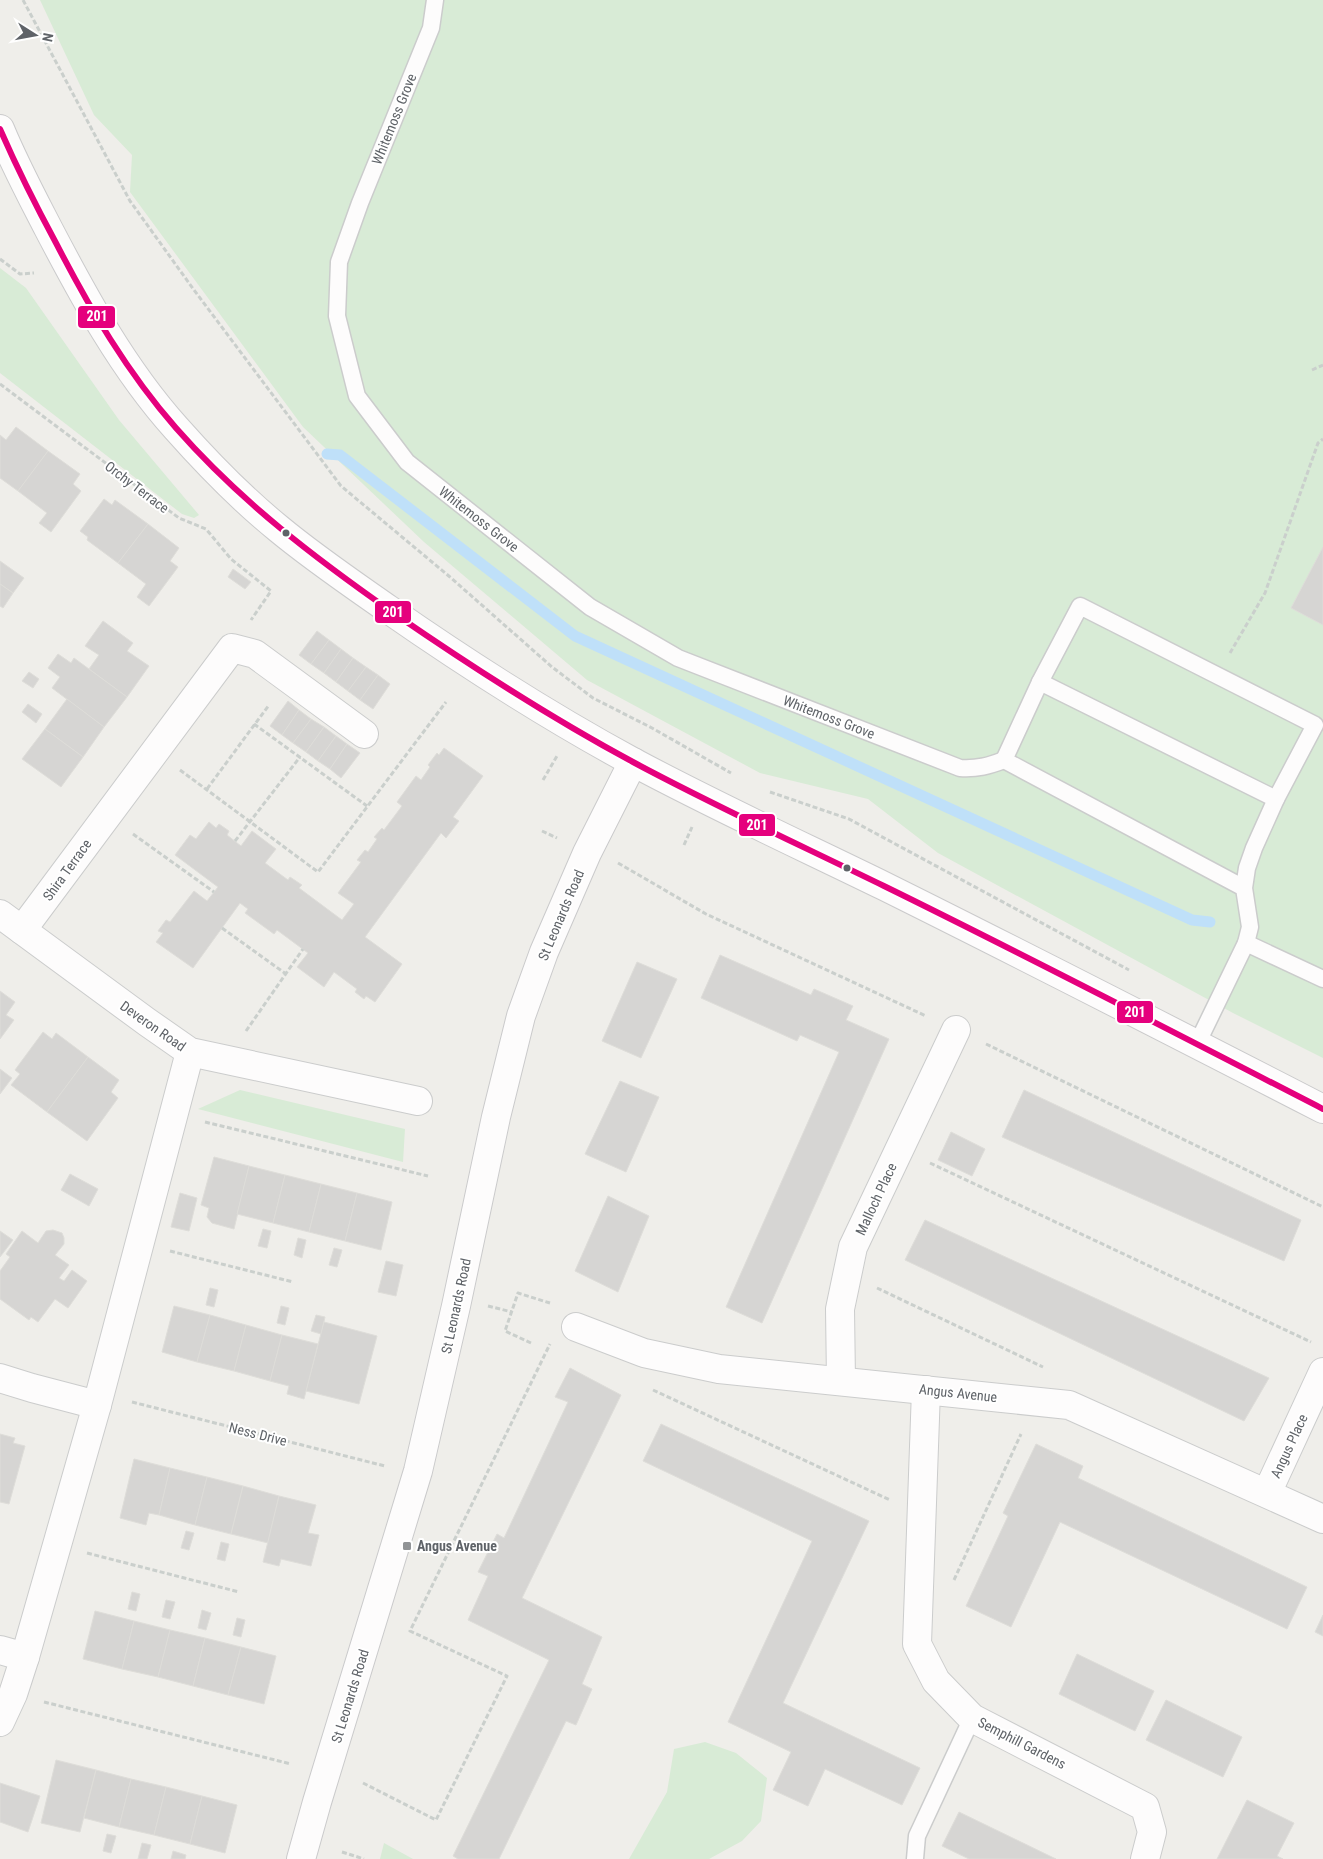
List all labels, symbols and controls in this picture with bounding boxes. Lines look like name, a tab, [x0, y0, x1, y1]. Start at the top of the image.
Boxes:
north arrow	[10, 10, 60, 60]
text: N	[39, 32, 56, 43]
street label: Whitemoss Grove	[368, 71, 420, 167]
line badge: 201	[77, 305, 116, 329]
text: 201	[86, 308, 108, 324]
street label: Orchy Terrace	[102, 458, 172, 516]
street label: Whitemoss Grove	[436, 483, 522, 555]
unlabelled marker	[281, 528, 291, 538]
line badge: 201	[374, 600, 412, 624]
text: 201	[382, 604, 404, 620]
street label: Whitemoss Grove	[781, 692, 877, 742]
line badge: 201	[738, 813, 776, 837]
text: 201	[746, 817, 768, 833]
street label: Shira Terrace	[39, 836, 95, 904]
unlabelled marker	[842, 863, 852, 873]
street label: St Leonards Road	[535, 867, 587, 963]
street label: Deveron Road	[117, 998, 189, 1054]
line badge: 201	[1116, 1000, 1154, 1024]
text: 201	[1124, 1004, 1146, 1020]
street label: Malloch Place	[852, 1160, 900, 1238]
street label: St Leonards Road	[438, 1257, 474, 1355]
street label: Angus Avenue	[918, 1381, 998, 1405]
street label: Angus Place	[1267, 1411, 1311, 1481]
street label: Ness Drive	[227, 1419, 289, 1449]
place label: Angus Avenue	[417, 1538, 497, 1554]
marker: Angus Avenue	[401, 1540, 413, 1552]
street label: St Leonards Road	[328, 1647, 372, 1745]
street label: Semphill Gardens	[975, 1714, 1069, 1772]

